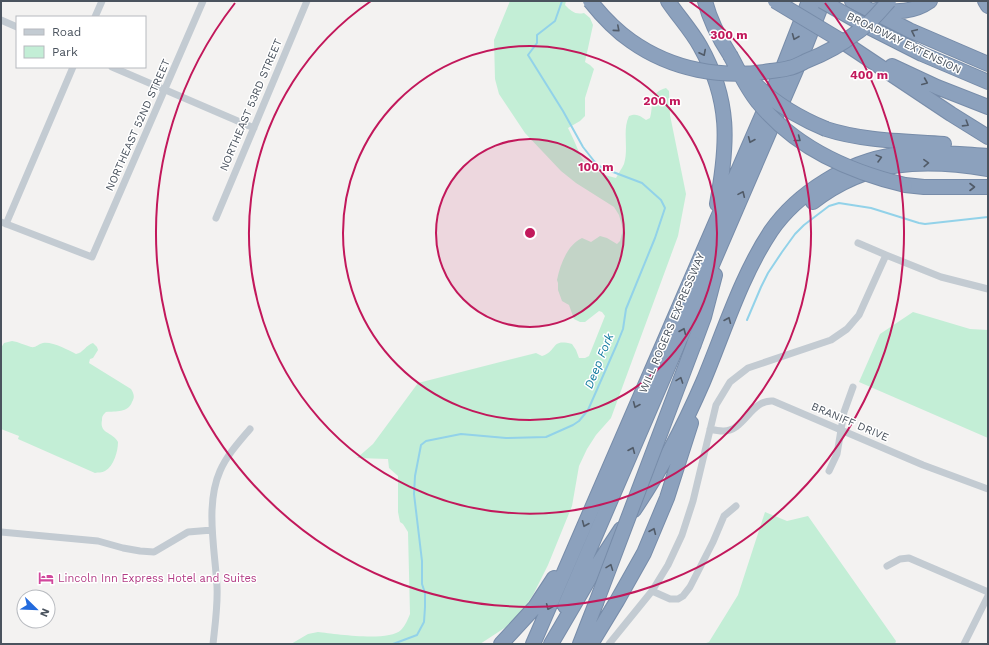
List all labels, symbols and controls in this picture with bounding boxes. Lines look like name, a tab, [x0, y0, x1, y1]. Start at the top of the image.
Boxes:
street label: BROADWAY EXTENSION	[845, 10, 963, 76]
legend	[16, 16, 146, 68]
one-way arrow	[612, 24, 619, 31]
text: Road	[52, 25, 81, 39]
text: 300 m	[710, 28, 748, 42]
one-way arrow	[910, 29, 918, 37]
one-way arrow	[792, 33, 800, 41]
street label: NORTHEAST 53RD STREET	[217, 37, 285, 173]
text: Park	[52, 45, 78, 59]
one-way arrow	[699, 49, 706, 57]
street label: NORTHEAST 52ND STREET	[103, 57, 173, 193]
text: 400 m	[850, 68, 888, 82]
one-way arrow	[922, 77, 929, 85]
text: 200 m	[643, 94, 681, 108]
one-way arrow	[962, 119, 969, 126]
one-way arrow	[793, 134, 800, 141]
one-way arrow	[748, 135, 756, 143]
one-way arrow	[876, 155, 882, 163]
one-way arrow	[923, 159, 929, 167]
text: 100 m	[578, 160, 614, 174]
one-way arrow	[969, 183, 975, 191]
one-way arrow	[737, 191, 745, 199]
centre of rings	[523, 226, 537, 240]
street label: WILL ROGERS EXPRESSWAY	[637, 250, 708, 395]
one-way arrow	[723, 317, 731, 324]
one-way arrow	[678, 327, 686, 335]
water label: Deep Fork	[582, 331, 617, 391]
one-way arrow	[676, 376, 684, 383]
street label: BRANIFF DRIVE	[809, 400, 891, 444]
one-way arrow	[633, 401, 641, 408]
one-way arrow	[627, 447, 635, 455]
one-way arrow	[582, 520, 590, 528]
one-way arrow	[648, 528, 656, 535]
one-way arrow	[606, 563, 614, 570]
hotel icon: Lincoln Inn Express Hotel and Suites	[37, 569, 55, 587]
place label: Lincoln Inn Express Hotel and Suites	[58, 572, 257, 585]
north arrow	[16, 589, 56, 629]
one-way arrow	[546, 603, 554, 611]
text: N	[37, 606, 52, 619]

